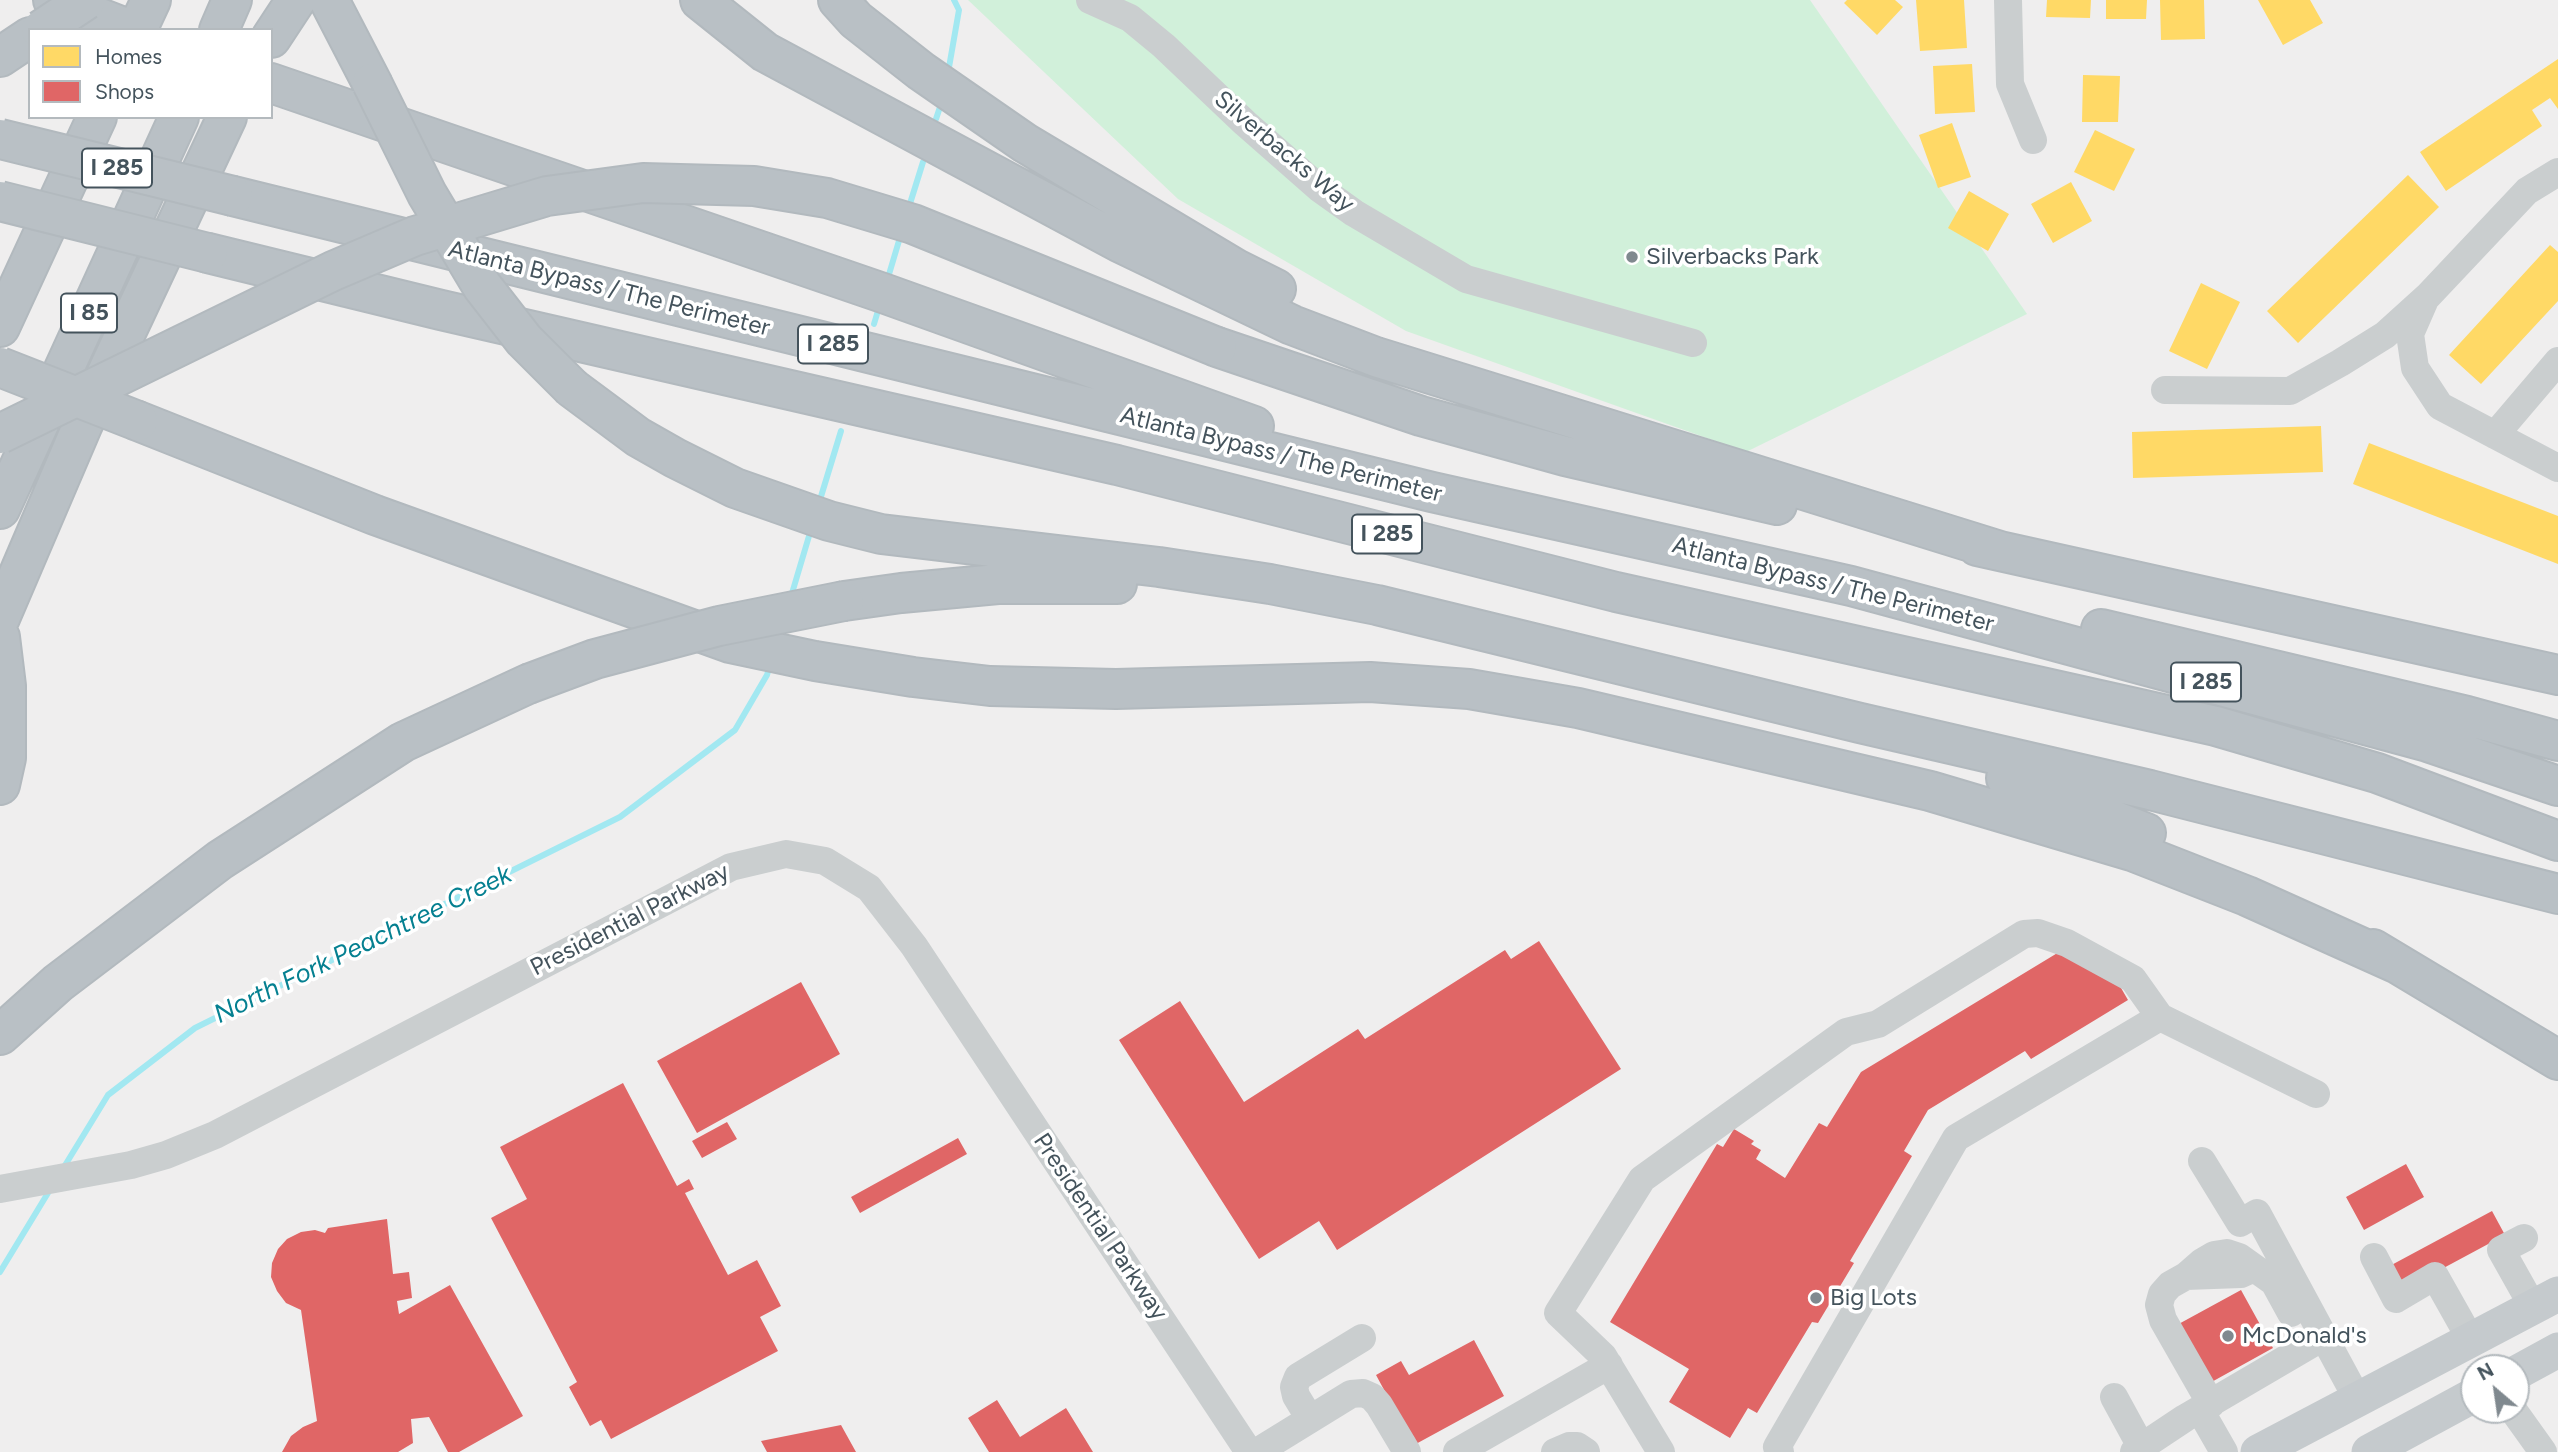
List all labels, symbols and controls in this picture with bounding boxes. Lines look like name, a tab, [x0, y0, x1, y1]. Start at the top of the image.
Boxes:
legend	[28, 28, 273, 119]
text: Homes	[95, 44, 162, 69]
text: Shops	[95, 79, 154, 104]
street label: Silverbacks Way	[1208, 85, 1360, 219]
road number: I 285	[82, 148, 152, 188]
street label: Atlanta Bypass / The Perimeter	[445, 235, 773, 343]
place label: Silverbacks Park	[1646, 243, 1819, 271]
marker: Silverbacks Park	[1624, 249, 1640, 265]
road number: I 85	[61, 294, 117, 332]
road number: I 285	[798, 324, 868, 364]
street label: Atlanta Bypass / The Perimeter	[1117, 401, 1445, 509]
road number: I 285	[1352, 514, 1422, 554]
street label: Atlanta Bypass / The Perimeter	[1669, 531, 1997, 639]
road number: I 285	[2171, 662, 2241, 702]
street label: Presidential Parkway	[526, 857, 734, 983]
water label: North Fork Peachtree Creek	[209, 859, 517, 1031]
street label: Presidential Parkway	[1027, 1128, 1173, 1326]
place label: Big Lots	[1830, 1284, 1917, 1312]
marker: Big Lots	[1808, 1290, 1824, 1306]
place label: McDonald's	[2242, 1322, 2367, 1350]
marker: McDonald's	[2220, 1328, 2236, 1344]
north arrow	[2460, 1354, 2530, 1424]
text: N	[2474, 1358, 2498, 1386]

